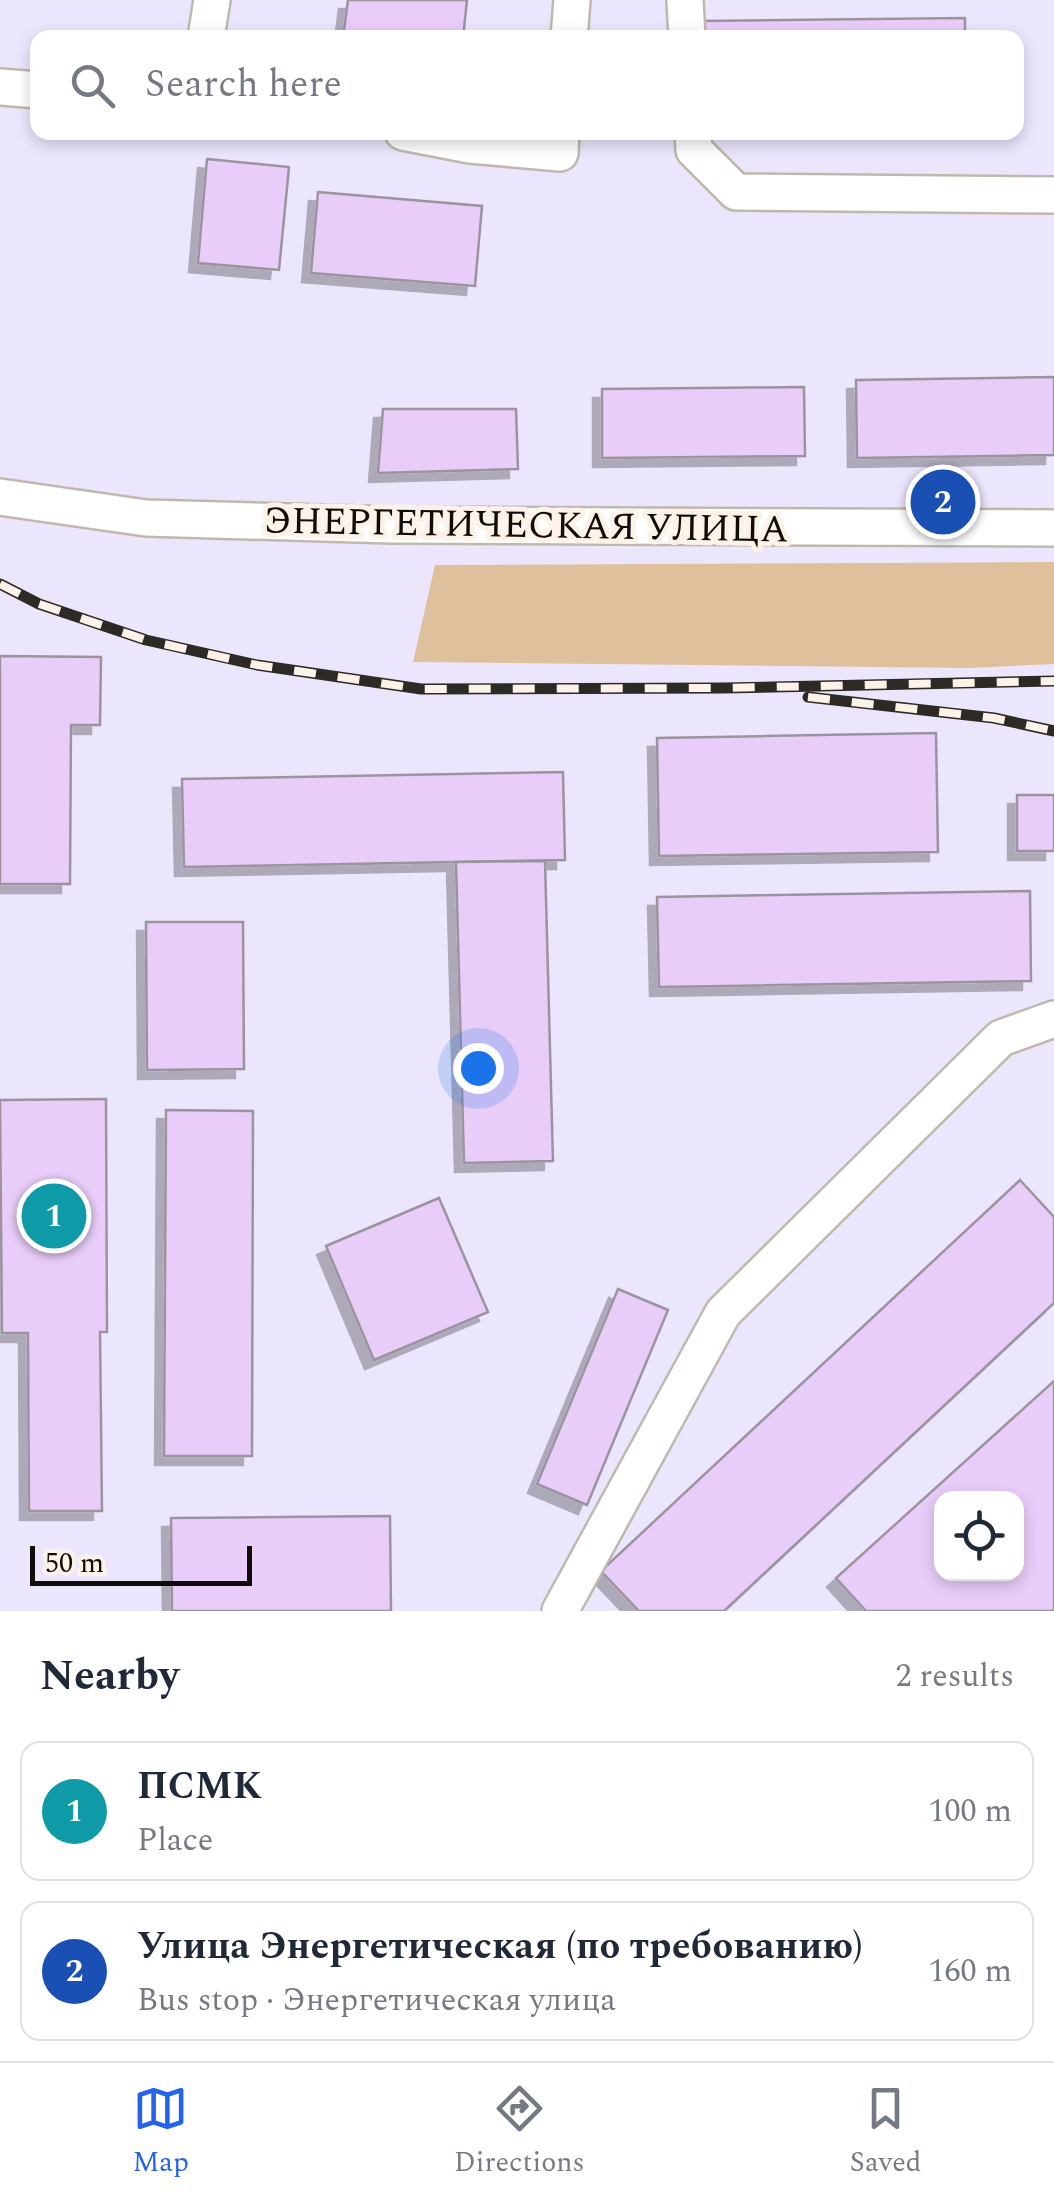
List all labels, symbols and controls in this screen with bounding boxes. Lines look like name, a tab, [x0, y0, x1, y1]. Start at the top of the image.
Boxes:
search box	[30, 30, 1024, 140]
text: Search here	[145, 56, 342, 114]
icon: search	[65, 58, 120, 113]
pin: 2	[910, 464, 976, 540]
street label: ЭНЕРГЕТИЧЕСКАЯ УЛИЦА	[263, 492, 789, 560]
your location	[453, 1043, 504, 1094]
pin: 1	[22, 1178, 86, 1254]
map controls	[934, 1491, 1024, 1581]
button: locate	[934, 1491, 1024, 1581]
scale bar	[30, 1541, 252, 1586]
text: 50 m	[45, 1542, 104, 1585]
text: Nearby	[40, 1645, 179, 1708]
text: 2 results	[895, 1652, 1014, 1701]
text: ПСМК	[137, 1758, 262, 1816]
text: 1	[66, 1787, 83, 1836]
text: 100 m	[928, 1787, 1012, 1836]
text: Place	[137, 1816, 213, 1865]
text: Улица Энергетическая (по требованию)	[137, 1918, 863, 1976]
text: 2	[66, 1947, 83, 1996]
text: 160 m	[928, 1947, 1012, 1996]
text: Bus stop · Энергетическая улица	[137, 1976, 616, 2025]
tab: Map	[133, 2081, 189, 2184]
tab: Directions	[454, 2081, 585, 2184]
tab: Saved	[850, 2081, 921, 2184]

